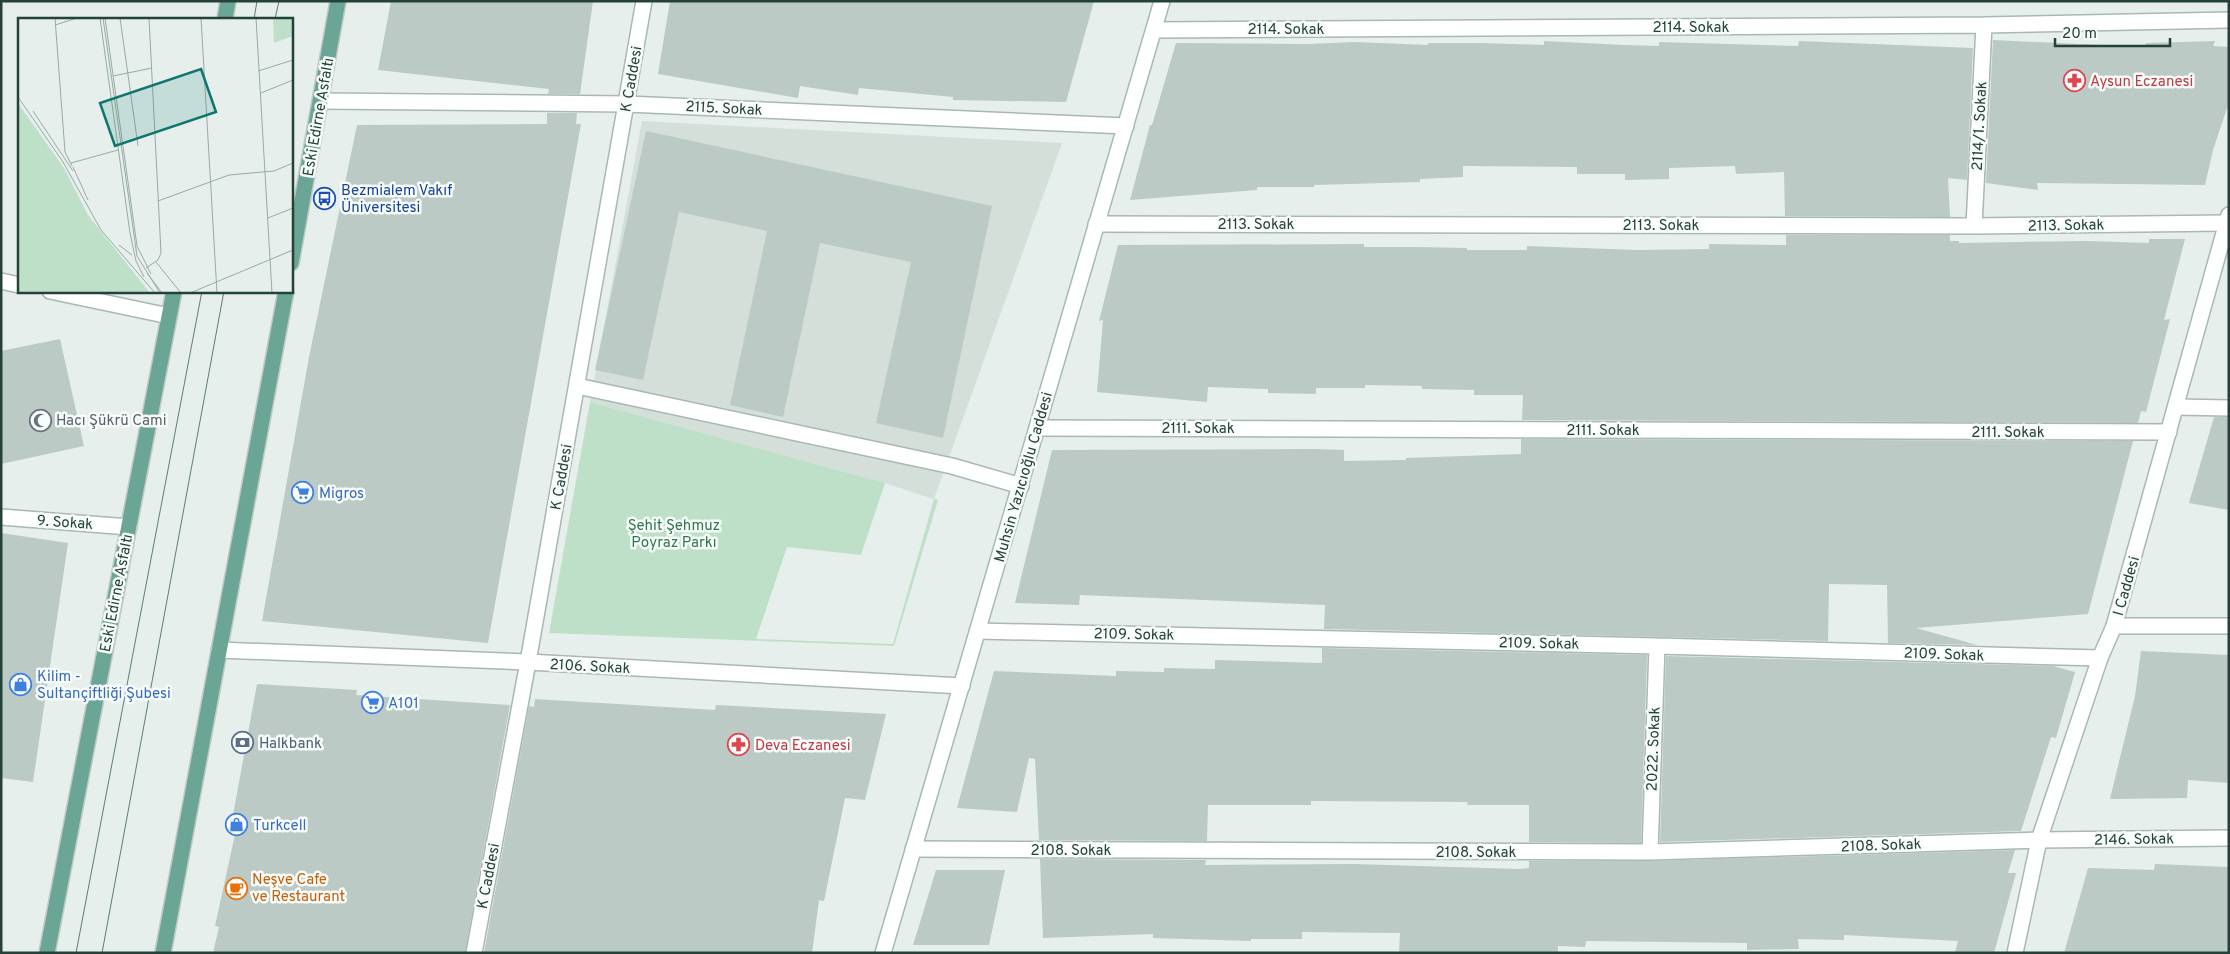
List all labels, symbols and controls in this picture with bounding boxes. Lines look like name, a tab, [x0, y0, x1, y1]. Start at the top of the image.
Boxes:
scale bar	[2055, 15, 2170, 47]
inset map	[18, 18, 292, 292]
street label: 2114. Sokak	[1653, 19, 1729, 38]
street label: 2114. Sokak	[1248, 21, 1324, 40]
text: 20 m	[2062, 25, 2097, 44]
street label: K Caddesi	[617, 45, 648, 114]
street label: Eski Edirne Asfaltı	[300, 57, 339, 178]
pharmacy icon: Aysun Eczanesi	[2062, 69, 2086, 93]
place label: Aysun Eczanesi	[2090, 73, 2193, 92]
street label: 2114/1. Sokak	[1969, 81, 1992, 171]
street label: 2115. Sokak	[685, 98, 763, 121]
place label: Bezmialem Vakıf Üniversitesi	[341, 182, 452, 218]
bus stop icon: Bezmialem Vakıf Üniversitesi	[313, 187, 337, 211]
street label: 2113. Sokak	[1218, 216, 1294, 235]
street label: 2113. Sokak	[2027, 216, 2105, 237]
street label: 2113. Sokak	[1623, 217, 1699, 236]
street label: Muhsin Yazıcıoğlu Caddesi	[991, 390, 1058, 565]
mosque icon: Hacı Şükrü Cami	[28, 408, 52, 432]
place label: Hacı Şükrü Cami	[56, 412, 167, 431]
street label: 2111. Sokak	[1161, 420, 1235, 439]
street label: 2111. Sokak	[1566, 422, 1640, 441]
street label: 2111. Sokak	[1971, 424, 2045, 443]
street label: K Caddesi	[547, 443, 578, 512]
supermarket icon: Migros	[291, 481, 315, 505]
place label: Migros	[319, 485, 364, 504]
street label: 9. Sokak	[36, 512, 94, 535]
park label: Şehit Şehmuz Poyraz Parkı	[628, 517, 720, 553]
street label: Eski Edirne Asfaltı	[97, 533, 138, 654]
street label: I Caddesi	[2110, 554, 2145, 618]
street label: 2109. Sokak	[1093, 625, 1175, 646]
street label: 2109. Sokak	[1498, 634, 1580, 655]
street label: 2109. Sokak	[1903, 645, 1985, 666]
street label: 2106. Sokak	[549, 656, 631, 679]
place label: Kilim - Sultançiftliği Şubesi	[37, 668, 171, 704]
shop icon: Kilim - Sultançiftliği Şubesi	[9, 673, 33, 697]
supermarket icon: A101	[360, 691, 384, 715]
place label: A101	[388, 695, 419, 714]
street label: 2022. Sokak	[1644, 706, 1665, 792]
bank icon: Halkbank	[231, 731, 255, 755]
pharmacy icon: Deva Eczanesi	[727, 733, 751, 757]
place label: Halkbank	[259, 735, 322, 754]
place label: Deva Eczanesi	[755, 737, 851, 756]
shop icon: Turkcell	[225, 813, 249, 837]
place label: Turkcell	[253, 817, 307, 836]
street label: 2146. Sokak	[2094, 830, 2174, 851]
street label: 2108. Sokak	[1840, 836, 1922, 857]
street label: K Caddesi	[474, 842, 505, 911]
street label: 2108. Sokak	[1031, 842, 1111, 861]
street label: 2108. Sokak	[1436, 844, 1516, 863]
place label: Neşve Cafe ve Restaurant	[252, 871, 345, 907]
cafe icon: Neşve Cafe ve Restaurant	[224, 876, 248, 900]

